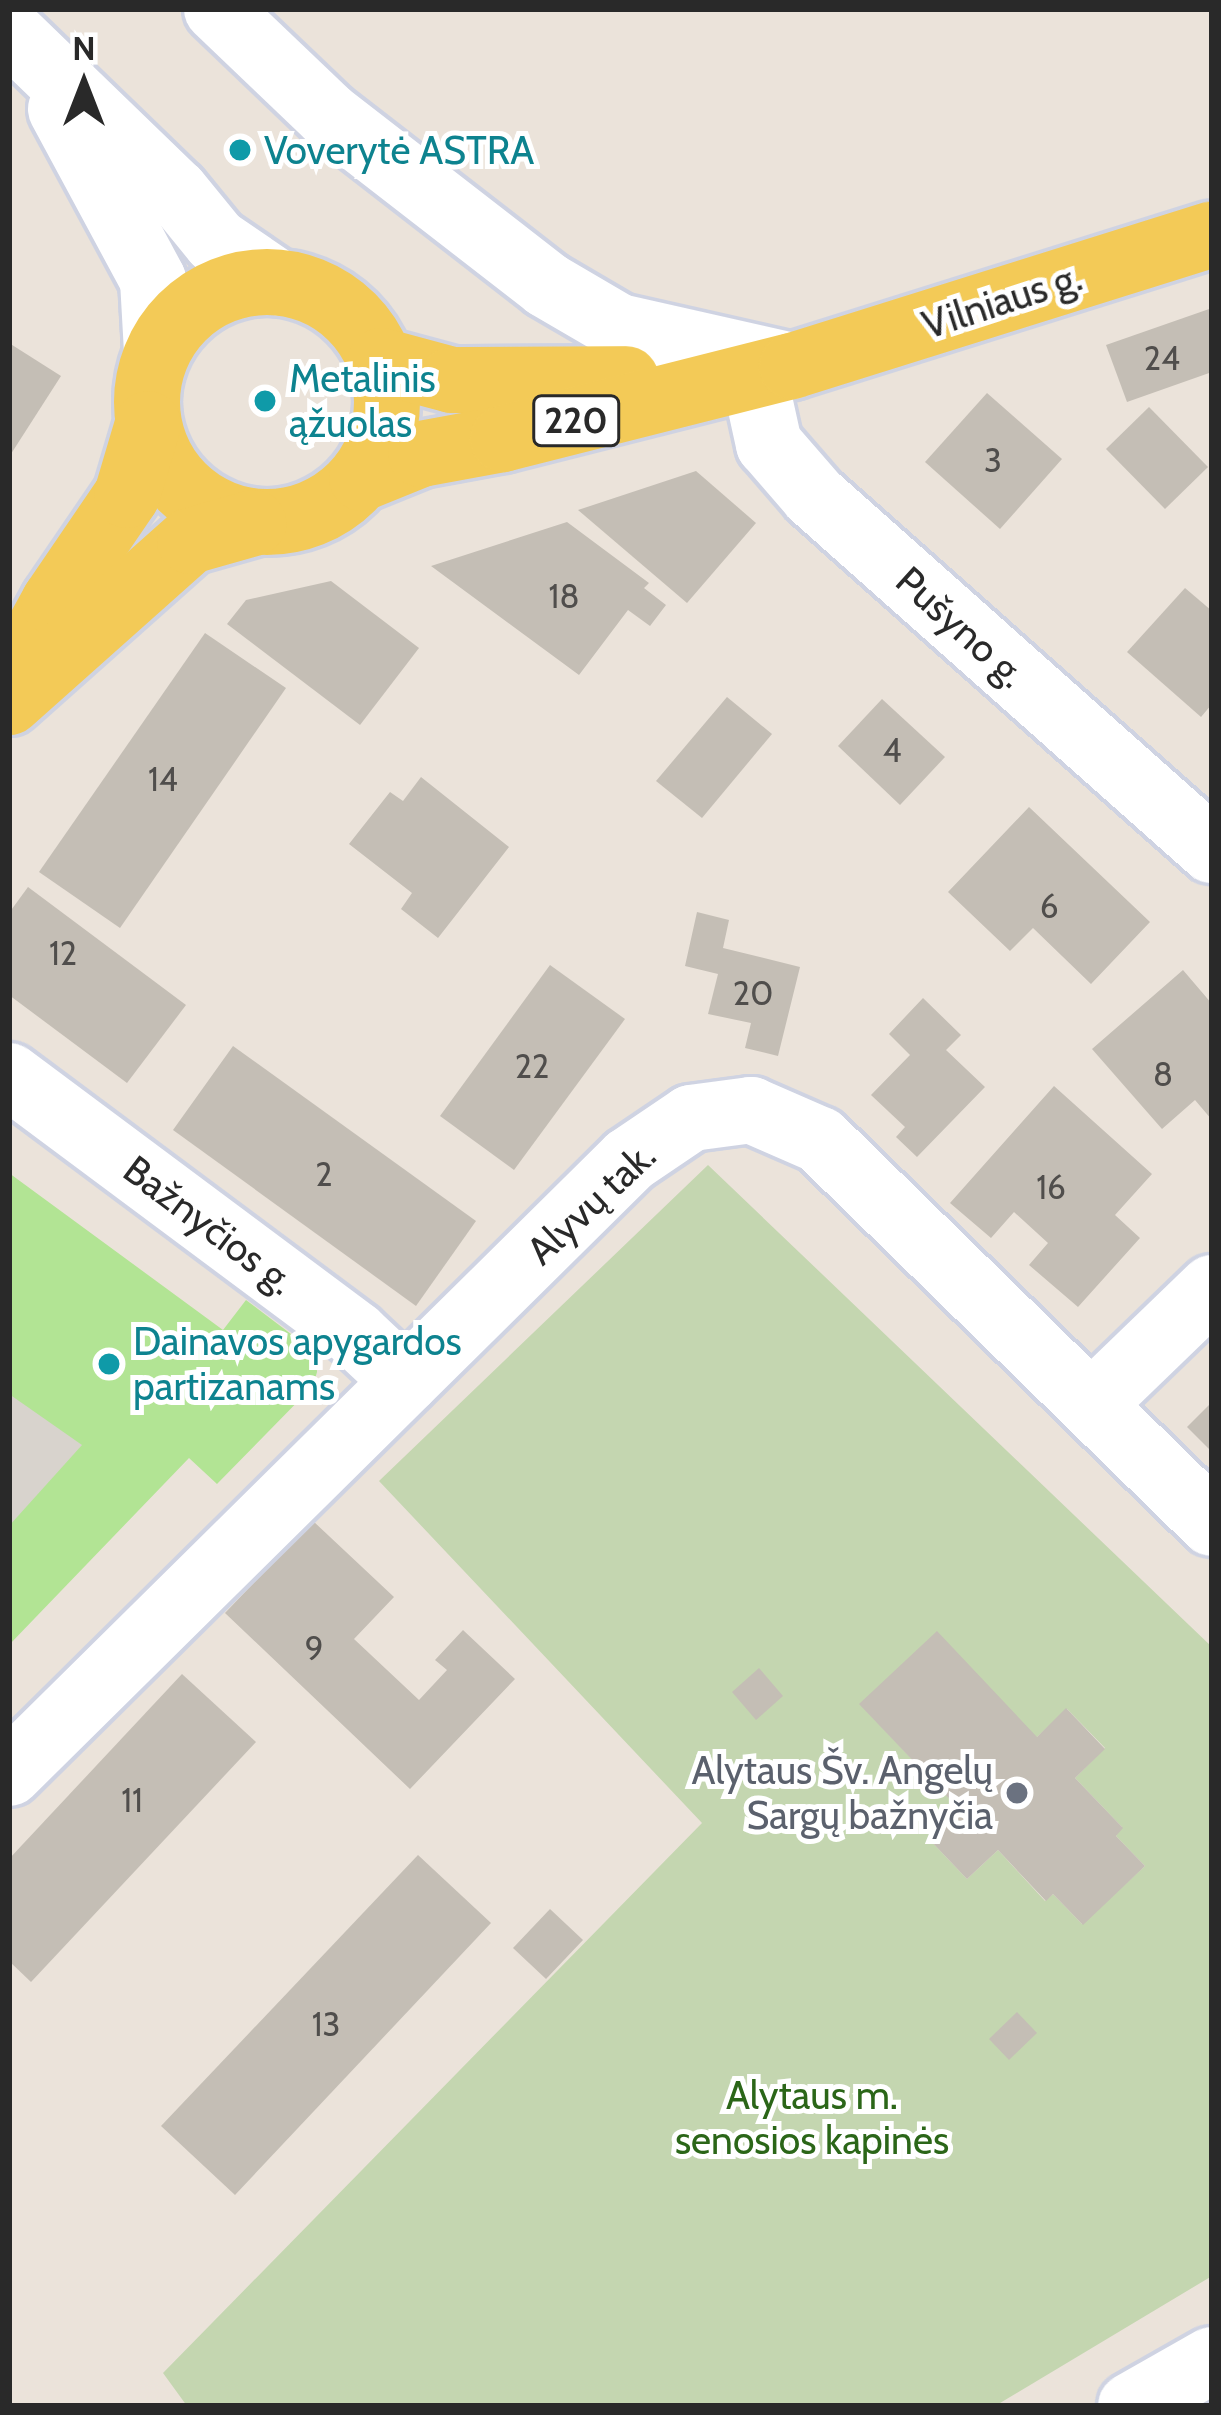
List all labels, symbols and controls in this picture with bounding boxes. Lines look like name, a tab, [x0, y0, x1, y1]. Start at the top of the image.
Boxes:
north arrow	[24, 24, 144, 144]
text: N	[72, 28, 96, 68]
place label: Voverytė ASTRA	[264, 127, 534, 173]
marker: Voverytė ASTRA	[227, 137, 253, 163]
street label: Vilniaus g.	[916, 253, 1088, 349]
house number: 24	[1144, 339, 1180, 379]
place label: Metalinis ąžuolas	[289, 356, 436, 447]
marker: Metalinis ąžuolas	[252, 388, 278, 414]
road number: 220	[531, 391, 621, 451]
house number: 3	[984, 441, 1002, 481]
street label: Pušyno g.	[887, 557, 1035, 697]
house number: 18	[549, 577, 579, 617]
house number: 4	[882, 731, 902, 771]
house number: 14	[148, 760, 178, 800]
house number: 6	[1040, 887, 1058, 927]
house number: 12	[49, 934, 77, 974]
house number: 20	[733, 974, 773, 1014]
house number: 22	[515, 1047, 549, 1087]
house number: 8	[1153, 1055, 1173, 1095]
street label: Alyvų tak.	[517, 1132, 665, 1274]
street label: Bažnyčios g.	[115, 1146, 303, 1304]
house number: 2	[315, 1155, 333, 1195]
house number: 16	[1036, 1168, 1066, 1208]
place label: Dainavos apygardos partizanams	[133, 1319, 462, 1410]
marker: Dainavos apygardos partizanams	[96, 1351, 122, 1377]
house number: 9	[305, 1629, 323, 1669]
place label: Alytaus Šv. Angelų Sargų bažnyčia	[691, 1748, 993, 1839]
marker: Alytaus Šv. Angelų Sargų bažnyčia	[1004, 1780, 1030, 1806]
house number: 11	[121, 1781, 143, 1821]
house number: 13	[312, 2005, 340, 2045]
park label: Alytaus m. senosios kapinės	[675, 2073, 949, 2164]

